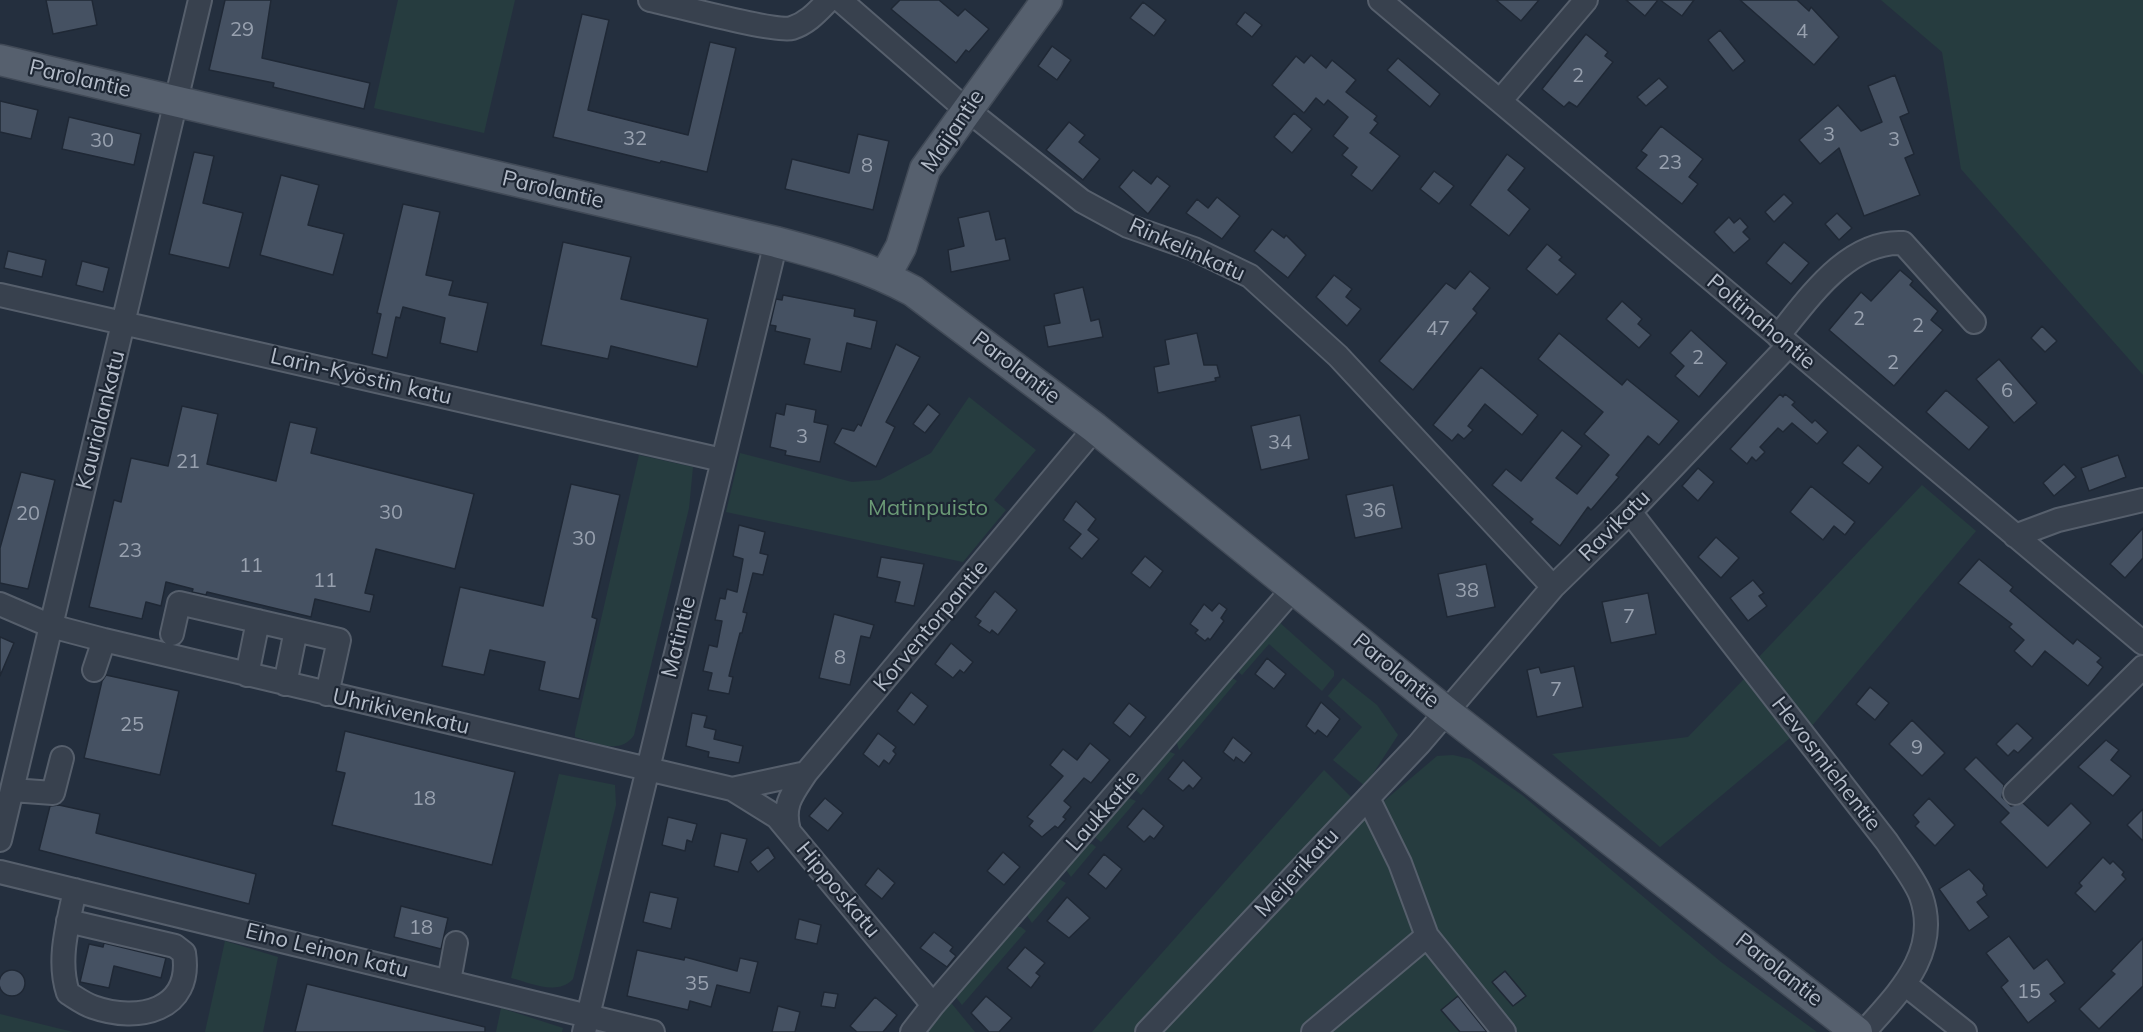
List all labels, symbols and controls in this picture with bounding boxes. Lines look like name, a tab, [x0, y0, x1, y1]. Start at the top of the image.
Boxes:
house number: 29	[230, 18, 254, 42]
house number: 4	[1796, 20, 1808, 44]
street label: Parolantie	[27, 54, 133, 104]
house number: 2	[1572, 64, 1584, 88]
street label: Maijantie	[916, 85, 990, 177]
house number: 3	[1823, 123, 1835, 147]
house number: 32	[623, 127, 647, 151]
house number: 3	[1888, 128, 1900, 152]
house number: 30	[90, 129, 114, 153]
house number: 23	[1658, 151, 1682, 175]
house number: 8	[861, 154, 873, 178]
street label: Parolantie	[500, 165, 606, 215]
street label: Rinkelinkatu	[1125, 213, 1249, 287]
street label: Poltinahontie	[1701, 269, 1821, 375]
house number: 2	[1853, 307, 1865, 331]
house number: 2	[1912, 314, 1924, 338]
house number: 47	[1426, 317, 1450, 341]
street label: Parolantie	[967, 326, 1065, 410]
street label: Larin-Kyöstin katu	[268, 343, 454, 411]
house number: 2	[1692, 346, 1704, 370]
street label: Kaurialankatu	[71, 348, 131, 492]
house number: 2	[1887, 351, 1899, 375]
house number: 6	[2001, 379, 2013, 403]
house number: 3	[796, 425, 808, 449]
house number: 34	[1268, 431, 1292, 455]
house number: 21	[176, 450, 200, 474]
street label: Ravikatu	[1574, 485, 1656, 567]
park label: Matinpuisto	[868, 495, 988, 521]
house number: 36	[1362, 499, 1386, 523]
house number: 30	[379, 501, 403, 525]
house number: 20	[16, 502, 40, 526]
house number: 30	[572, 527, 596, 551]
house number: 23	[118, 539, 142, 563]
house number: 11	[239, 554, 263, 578]
street label: Korventorpantie	[868, 555, 994, 697]
house number: 11	[313, 569, 337, 593]
house number: 38	[1455, 579, 1479, 603]
street label: Matintie	[656, 594, 702, 680]
house number: 7	[1623, 605, 1635, 629]
street label: Parolantie	[1347, 628, 1445, 714]
house number: 8	[834, 646, 846, 670]
house number: 7	[1550, 678, 1562, 702]
street label: Uhrikivenkatu	[330, 683, 472, 741]
street label: Hevosmiehentie	[1765, 692, 1887, 836]
house number: 25	[120, 713, 144, 737]
house number: 9	[1911, 736, 1923, 760]
street label: Laukkatie	[1061, 765, 1145, 857]
house number: 18	[412, 787, 436, 811]
street label: Meijerikatu	[1249, 823, 1345, 923]
street label: Hipposkatu	[790, 837, 886, 943]
house number: 18	[409, 916, 433, 940]
street label: Eino Leinon katu	[243, 918, 411, 984]
street label: Parolantie	[1730, 928, 1828, 1012]
house number: 35	[685, 972, 709, 996]
house number: 15	[2017, 980, 2041, 1004]

